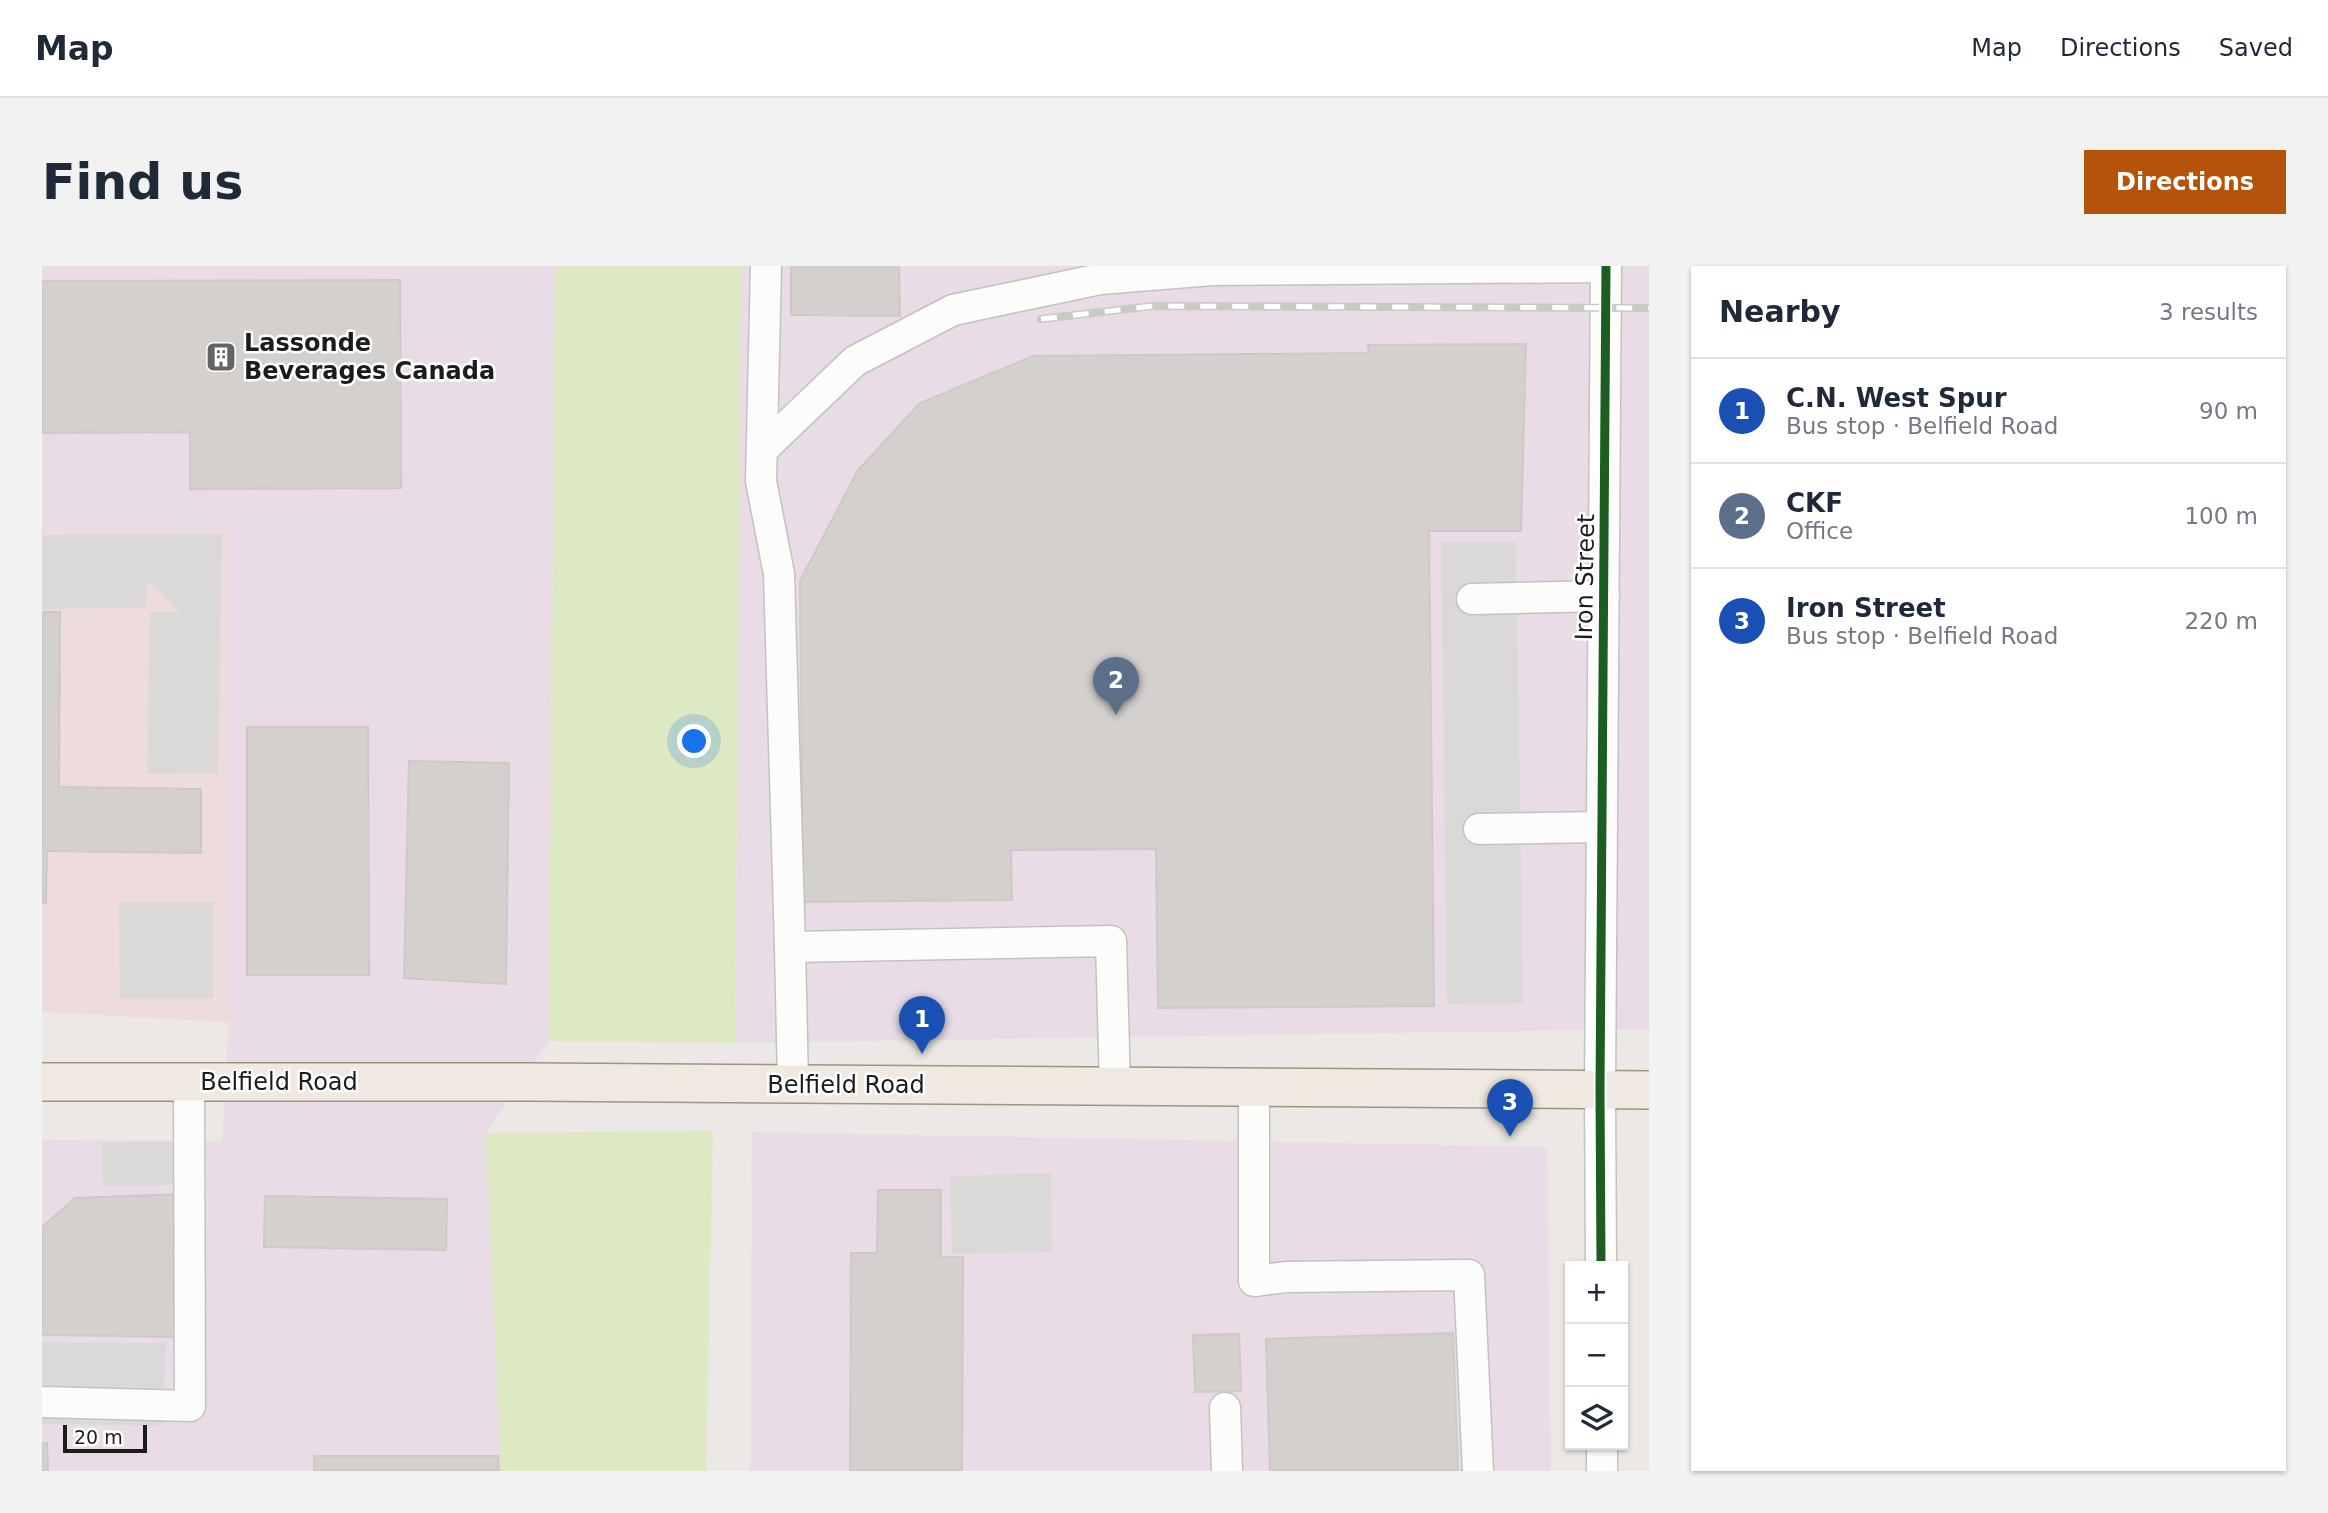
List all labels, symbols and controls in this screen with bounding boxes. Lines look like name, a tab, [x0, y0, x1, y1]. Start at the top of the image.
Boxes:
text: Map	[35, 29, 114, 68]
text: Map	[1971, 34, 2022, 62]
text: Directions	[2060, 34, 2181, 62]
text: Saved	[2219, 34, 2293, 62]
button: Directions	[2084, 150, 2286, 214]
text: Find us	[42, 154, 243, 211]
text: Nearby	[1719, 294, 1841, 329]
text: 3 results	[2159, 299, 2258, 325]
place label: Lassonde Beverages Canada	[244, 329, 495, 385]
building icon: Lassonde Beverages Canada	[204, 340, 238, 374]
text: C.N. West Spur	[1786, 383, 2007, 413]
text: 1	[1734, 398, 1750, 424]
text: 90 m	[2199, 398, 2258, 424]
text: Bus stop · Belfield Road	[1786, 413, 2058, 439]
text: CKF	[1786, 488, 1843, 518]
text: 2	[1734, 503, 1750, 529]
text: 100 m	[2184, 503, 2258, 529]
street label: Iron Street	[1570, 513, 1600, 641]
text: Office	[1786, 518, 1853, 544]
text: Iron Street	[1786, 593, 1946, 623]
text: 3	[1734, 608, 1750, 634]
text: 220 m	[2184, 608, 2258, 634]
text: Bus stop · Belfield Road	[1786, 623, 2058, 649]
pin: 2	[1093, 657, 1139, 715]
your location	[677, 724, 711, 758]
pin: 1	[899, 996, 945, 1054]
street label: Belfield Road	[200, 1068, 358, 1096]
street label: Belfield Road	[767, 1071, 925, 1099]
pin: 3	[1487, 1079, 1533, 1137]
map controls	[1565, 1261, 1628, 1450]
button: +	[1565, 1261, 1628, 1324]
button: −	[1565, 1324, 1628, 1387]
button: layers	[1565, 1387, 1628, 1450]
scale bar	[63, 1422, 147, 1454]
text: 20 m	[74, 1426, 123, 1448]

